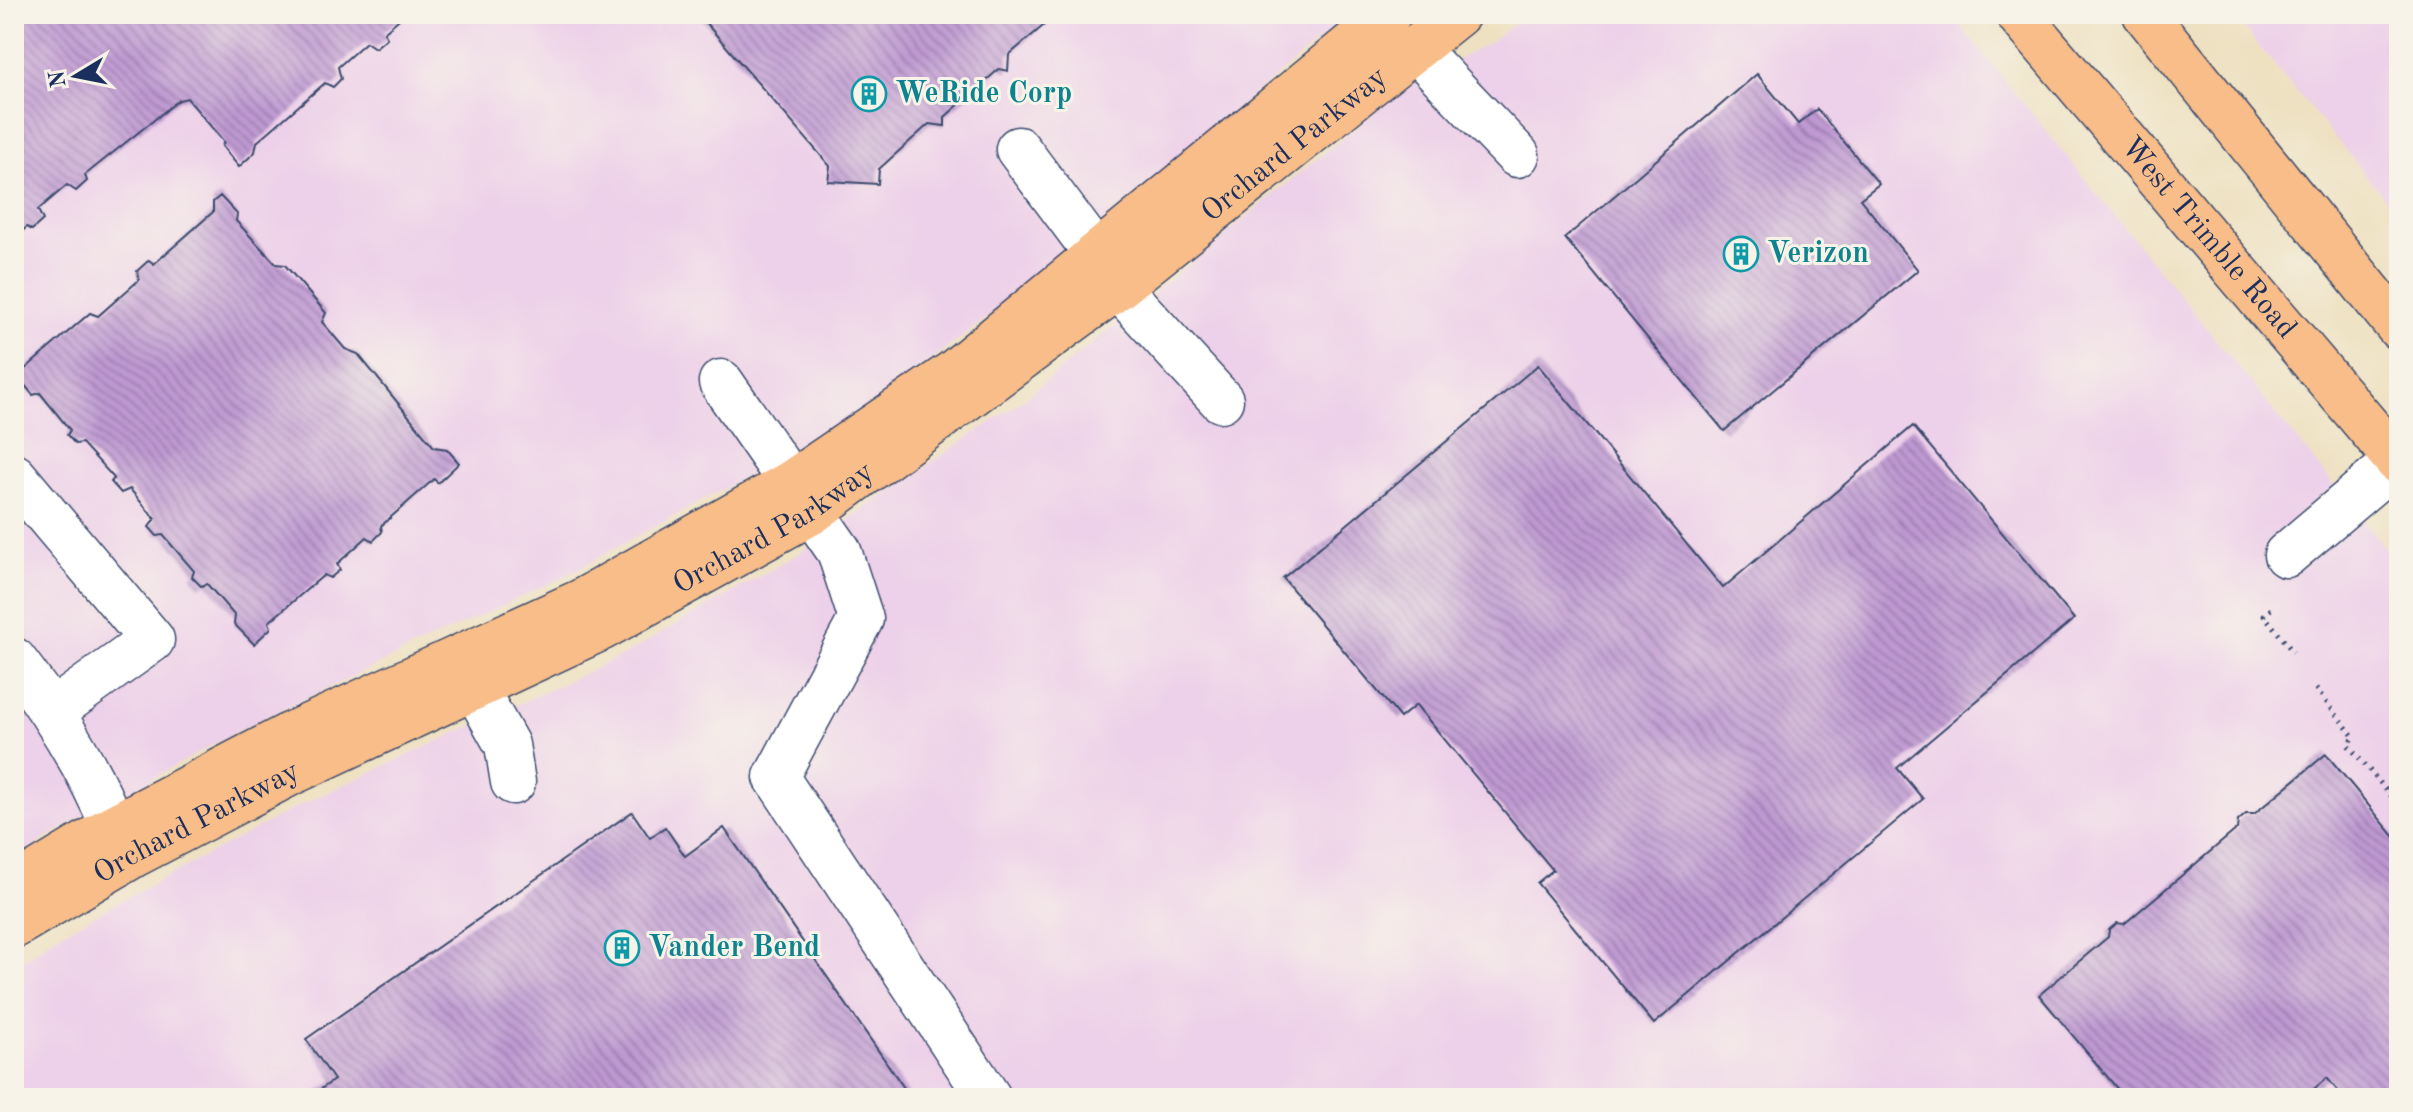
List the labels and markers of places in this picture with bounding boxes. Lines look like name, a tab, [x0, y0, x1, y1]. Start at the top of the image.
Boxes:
building icon: WeRide Corp	[850, 75, 888, 113]
place label: WeRide Corp	[895, 79, 1072, 109]
building icon: Verizon	[1722, 235, 1760, 273]
place label: Verizon	[1767, 239, 1869, 269]
building icon: Vander Bend	[603, 929, 641, 967]
place label: Vander Bend	[648, 933, 820, 963]

